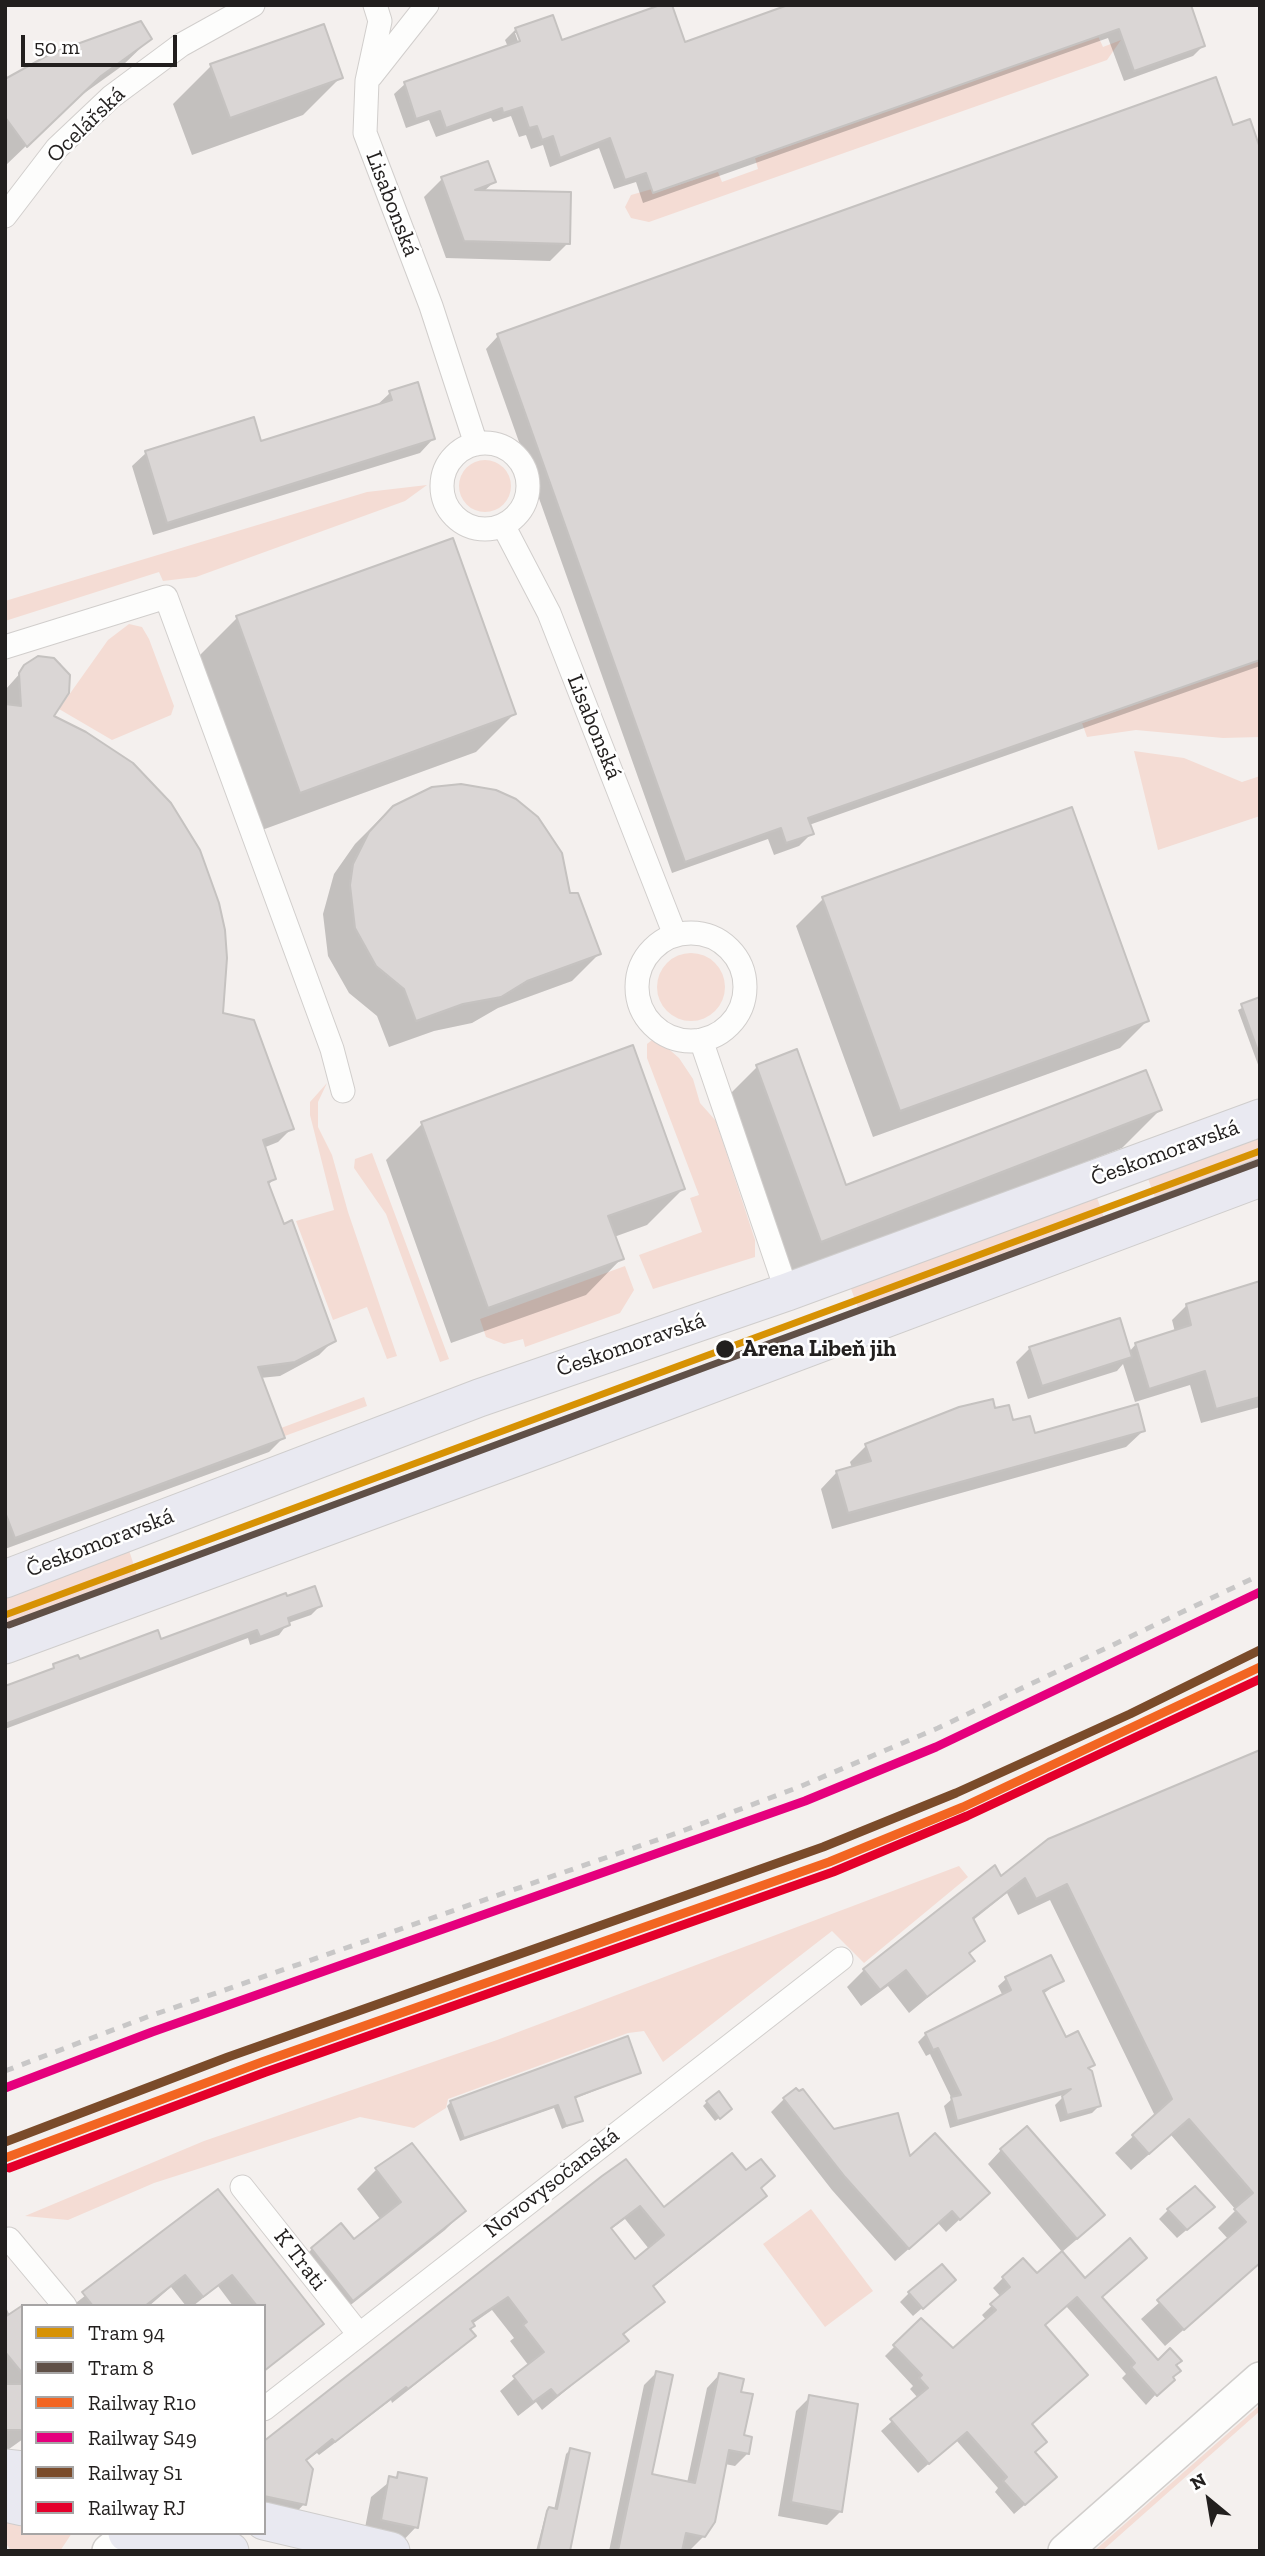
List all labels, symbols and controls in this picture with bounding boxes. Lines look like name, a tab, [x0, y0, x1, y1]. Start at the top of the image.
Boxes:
scale bar	[24, 21, 180, 65]
text: 50 m	[34, 34, 80, 59]
street label: Ocelářská	[41, 81, 131, 169]
street label: Lisabonská	[359, 147, 425, 261]
street label: Lisabonská	[560, 671, 628, 783]
street label: Českomoravská	[1087, 1113, 1243, 1193]
street label: Českomoravská	[553, 1307, 709, 1383]
place label: Arena Libeň jih	[742, 1335, 896, 1363]
marker: Arena Libeň jih	[714, 1338, 736, 1360]
street label: Českomoravská	[22, 1502, 178, 1584]
street label: Novovysočanská	[479, 2122, 625, 2244]
street label: K Trati	[268, 2224, 332, 2296]
legend	[21, 2304, 266, 2535]
text: Tram 94	[88, 2320, 165, 2345]
text: Tram 8	[88, 2355, 154, 2380]
text: Railway R10	[88, 2390, 196, 2415]
text: Railway S49	[88, 2425, 197, 2450]
text: Railway S1	[88, 2460, 182, 2485]
north arrow	[1174, 2465, 1244, 2535]
text: N	[1186, 2468, 1210, 2495]
text: Railway RJ	[88, 2495, 186, 2520]

